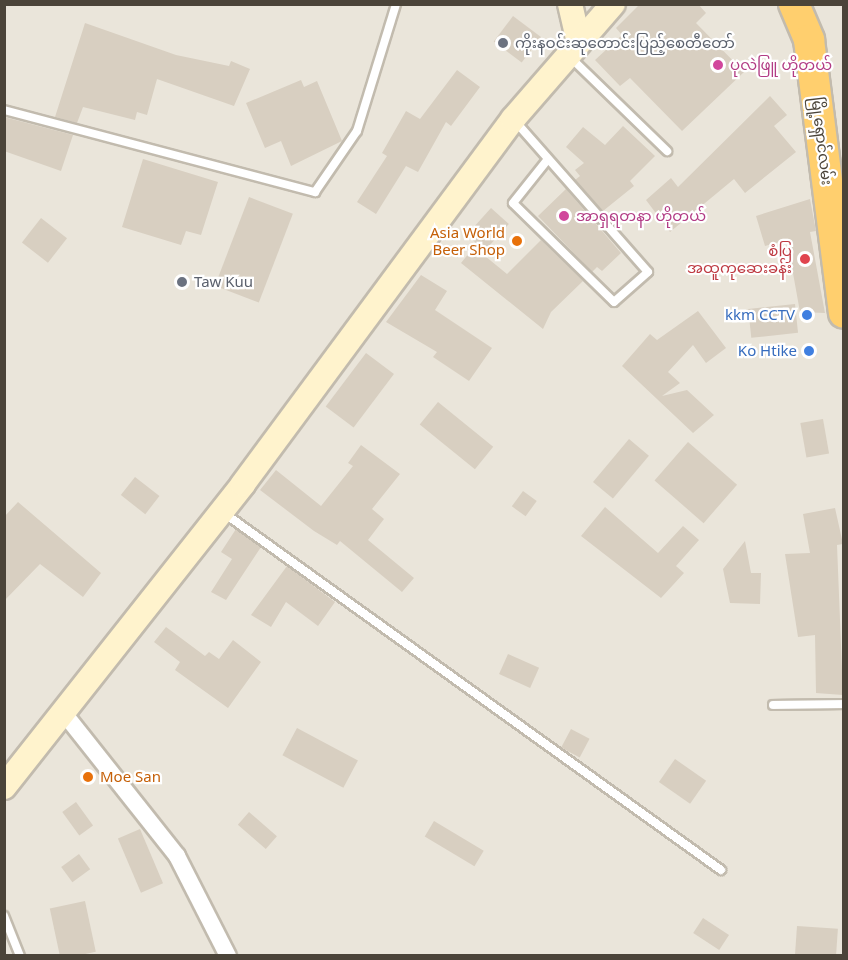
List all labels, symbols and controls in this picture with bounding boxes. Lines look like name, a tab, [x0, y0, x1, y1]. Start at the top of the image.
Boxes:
place label: ကိုးနဝင်းဆုတောင်းပြည့်စေတီတော်	[515, 34, 735, 52]
marker: ကိုးနဝင်းဆုတောင်းပြည့်စေတီတော်	[496, 36, 510, 50]
place label: ပုလဲဖြူ ဟိုတယ်	[730, 56, 832, 74]
marker: ပုလဲဖြူ ဟိုတယ်	[711, 58, 725, 72]
street label: မြို့ရှောင်လမ်း	[808, 96, 836, 186]
place label: အာရှရတနာ ဟိုတယ်	[576, 207, 706, 225]
marker: အာရှရတနာ ဟိုတယ်	[557, 209, 571, 223]
place label: Asia World Beer Shop	[430, 223, 505, 258]
marker: Asia World Beer Shop	[510, 234, 524, 248]
place label: စံပြ အထူကုဆေးခန်း	[687, 241, 792, 276]
marker: စံပြ အထူကုဆေးခန်း	[796, 250, 814, 268]
place label: Taw Kuu	[194, 273, 253, 291]
marker: Taw Kuu	[175, 275, 189, 289]
place label: kkm CCTV	[725, 306, 795, 324]
marker: kkm CCTV	[800, 308, 814, 322]
place label: Ko Htike	[738, 342, 797, 360]
marker: Ko Htike	[802, 344, 816, 358]
place label: Moe San	[100, 768, 161, 786]
marker: Moe San	[81, 770, 95, 784]

